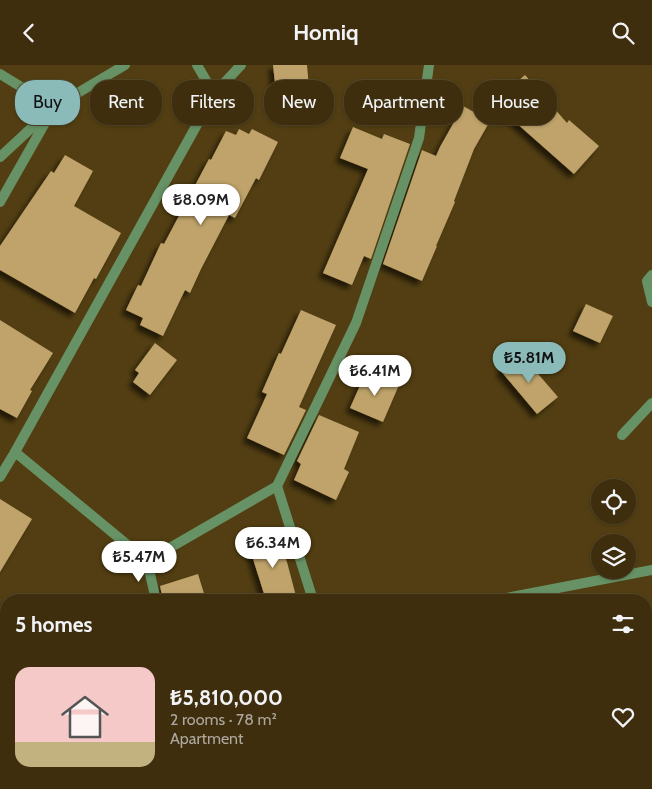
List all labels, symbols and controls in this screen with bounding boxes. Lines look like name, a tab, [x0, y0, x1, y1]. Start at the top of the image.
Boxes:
icon: back	[15, 19, 43, 47]
text: Homiq	[293, 19, 359, 46]
icon: search	[609, 19, 637, 47]
chip: Buy	[15, 80, 80, 125]
chip: Rent	[90, 80, 162, 125]
chip: Filters	[172, 80, 254, 125]
chip: New	[264, 80, 334, 125]
chip: Apartment	[344, 80, 463, 125]
chip: House	[473, 80, 557, 125]
pin: ₺8.09M	[160, 184, 242, 226]
text: ₺8.09M	[173, 190, 229, 209]
pin: ₺5.81M	[488, 341, 570, 384]
text: ₺5.81M	[504, 348, 554, 367]
pin: ₺6.41M	[334, 355, 416, 397]
text: ₺6.41M	[349, 361, 401, 380]
map controls	[591, 479, 636, 579]
button: locate	[591, 479, 636, 524]
pin: ₺6.34M	[232, 527, 314, 569]
text: ₺6.34M	[246, 533, 300, 552]
button: layers	[591, 534, 636, 579]
pin: ₺5.47M	[98, 541, 180, 583]
text: ₺5.47M	[113, 547, 165, 566]
icon: filters	[609, 610, 637, 638]
text: 5 homes	[15, 612, 93, 637]
text: ₺5,810,000	[170, 685, 283, 710]
icon: home	[55, 687, 115, 747]
icon: heart	[609, 703, 637, 731]
text: 2 rooms · 78 m²	[170, 710, 277, 729]
text: Apartment	[170, 729, 243, 748]

